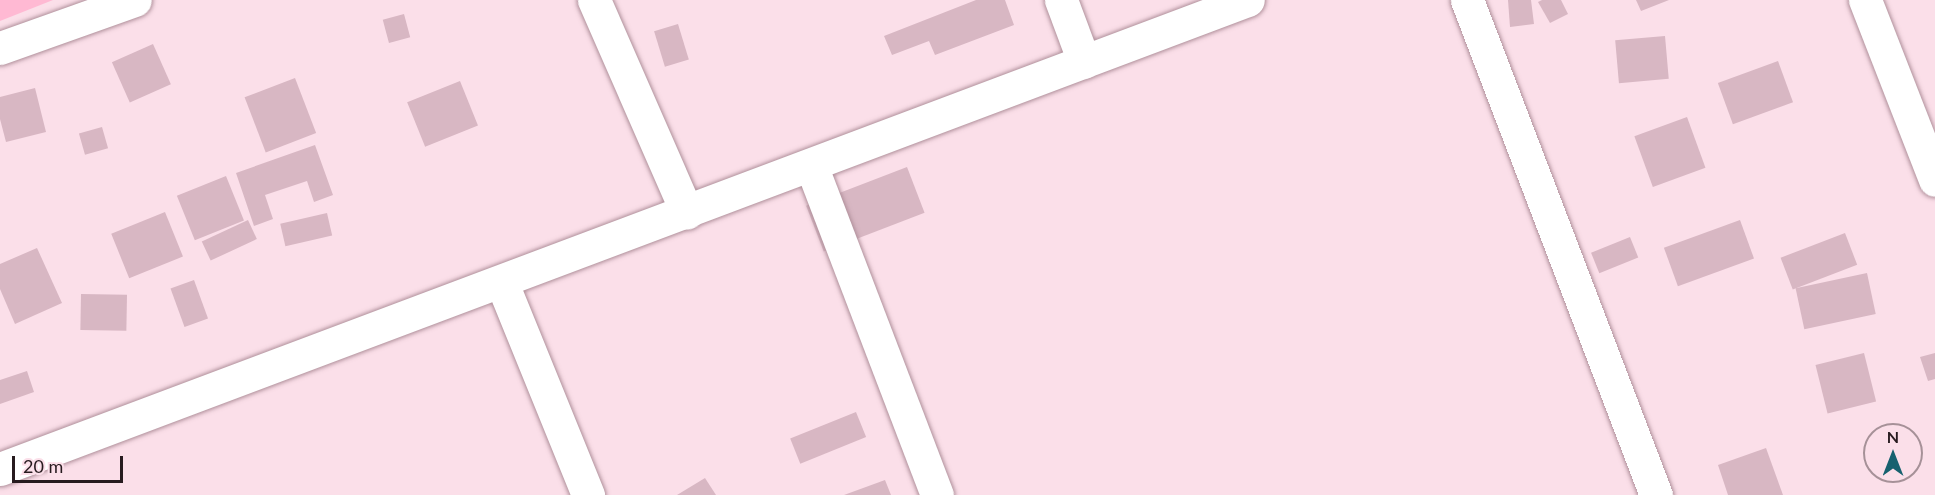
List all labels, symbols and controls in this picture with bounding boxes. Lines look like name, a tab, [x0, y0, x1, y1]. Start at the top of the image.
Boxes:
north arrow	[1863, 423, 1923, 483]
text: N	[1887, 427, 1899, 446]
scale bar	[15, 444, 126, 482]
text: 20 m	[23, 455, 63, 477]

